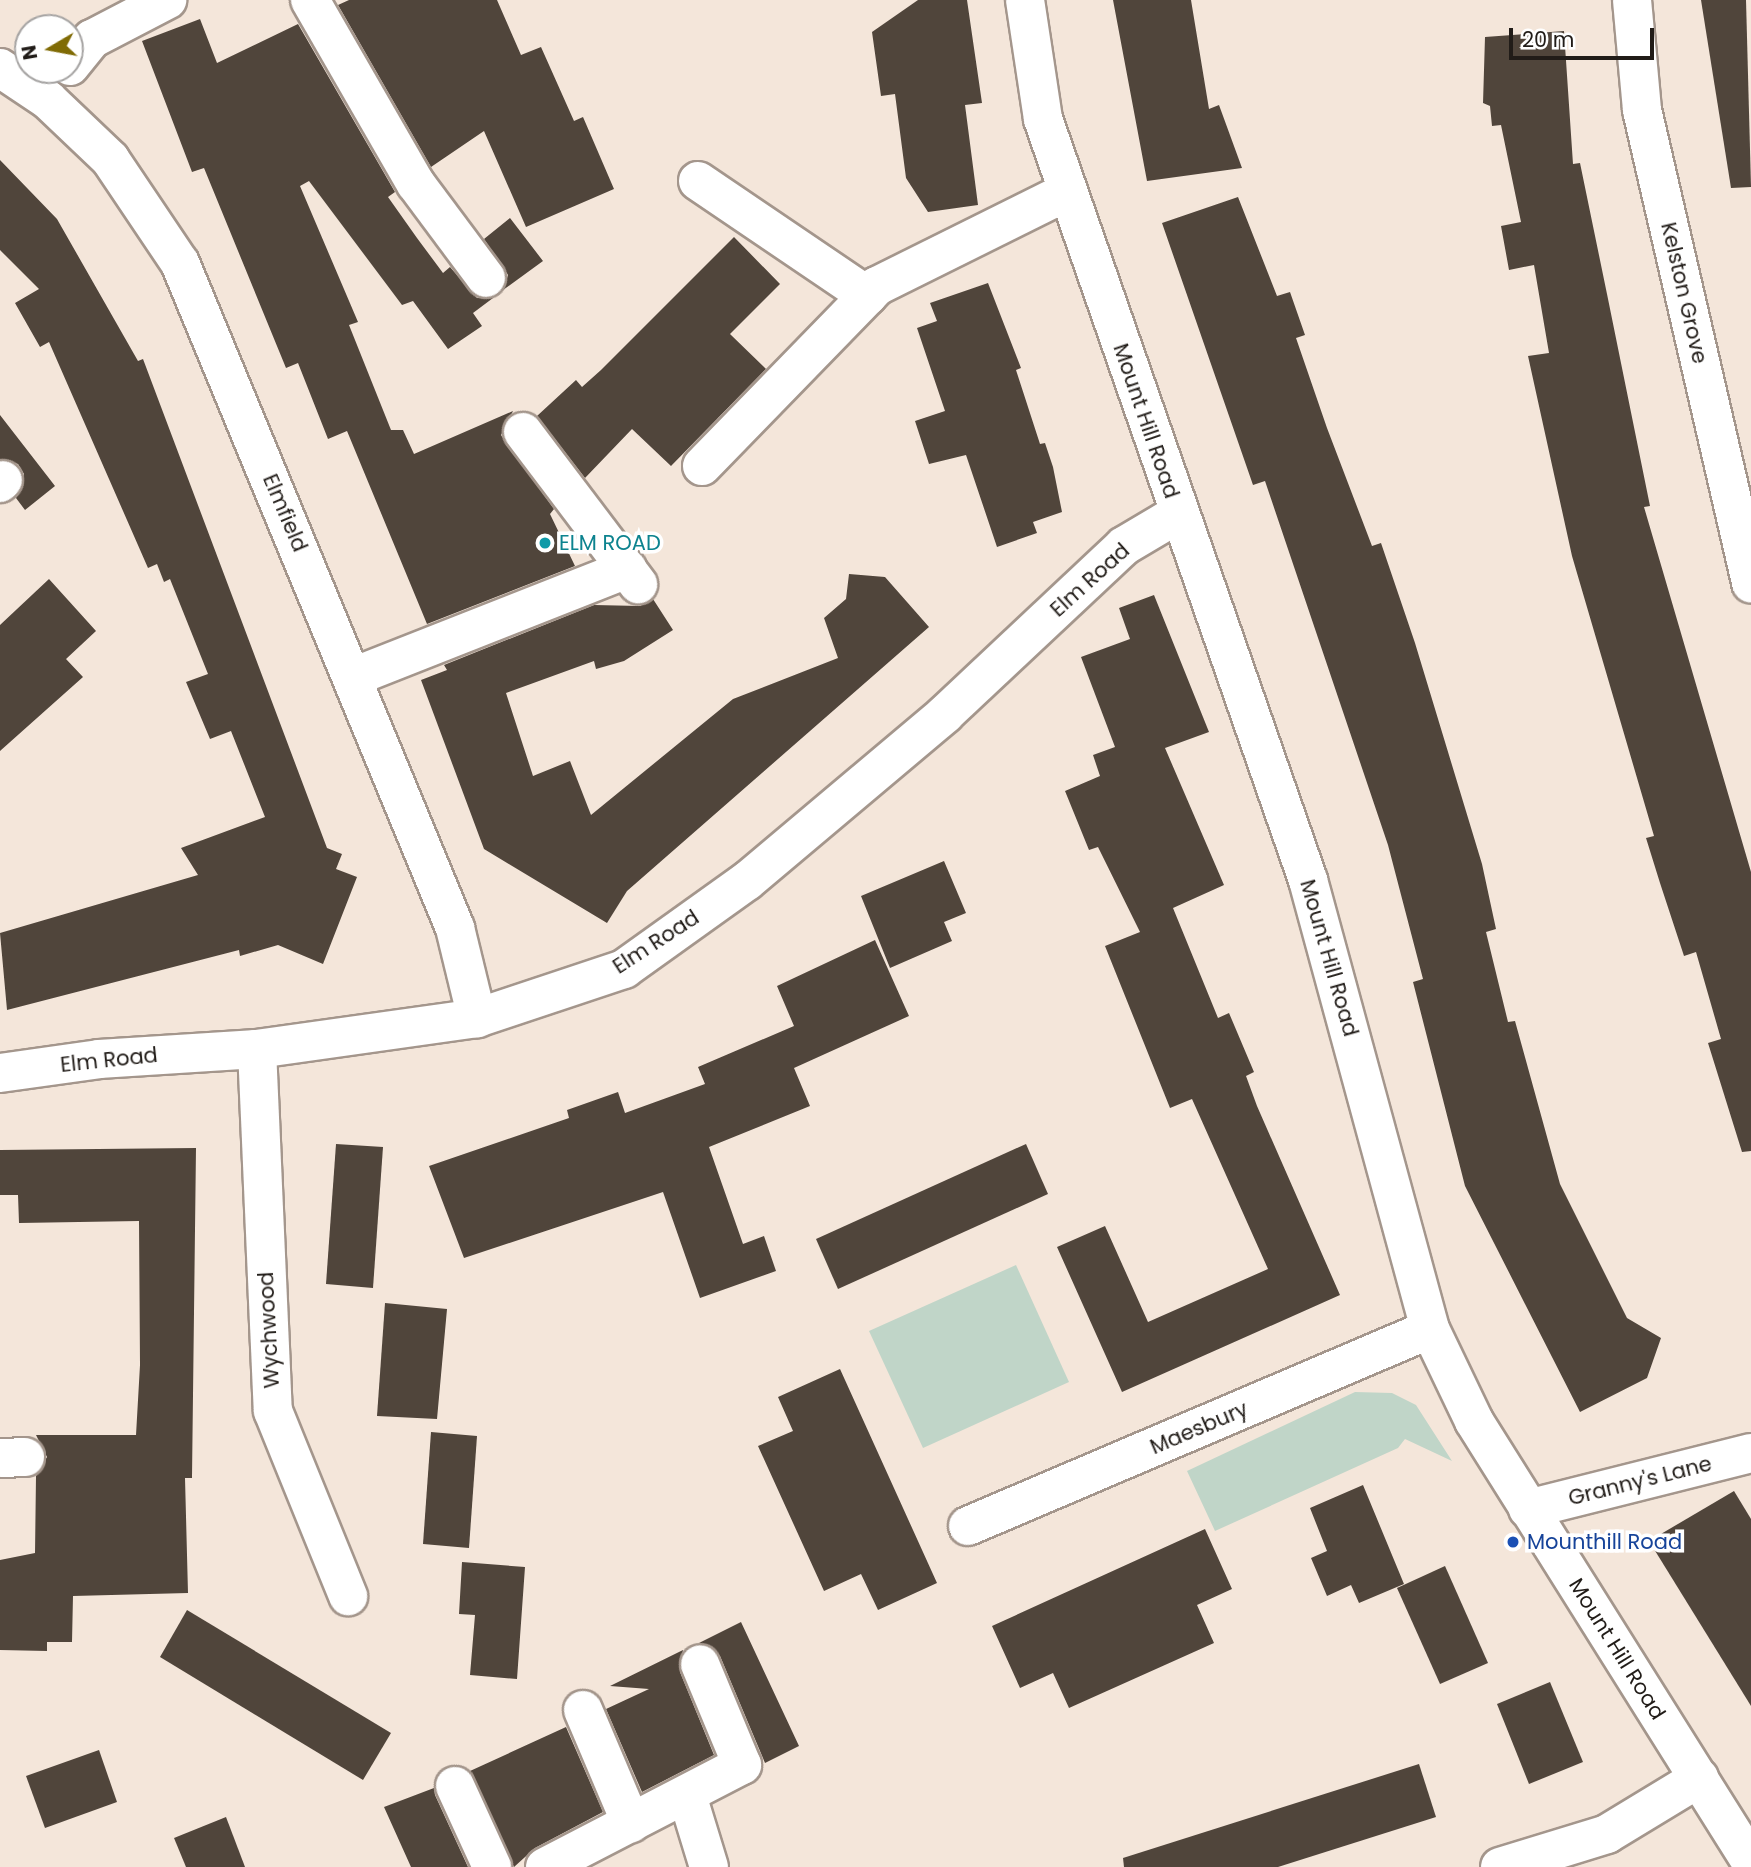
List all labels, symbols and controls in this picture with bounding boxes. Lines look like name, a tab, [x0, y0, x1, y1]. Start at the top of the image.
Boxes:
north arrow	[14, 14, 84, 84]
scale bar	[1513, 14, 1658, 58]
text: 20 m	[1522, 25, 1575, 54]
text: N	[15, 43, 44, 62]
street label: Kelston Grove	[1655, 220, 1713, 366]
street label: Mount Hill Road	[1108, 340, 1184, 502]
street label: Elmfield	[257, 470, 313, 556]
place label: ELM ROAD	[559, 530, 661, 556]
marker: ELM ROAD	[537, 535, 553, 551]
street label: Elm Road	[1045, 538, 1135, 622]
street label: Mount Hill Road	[1295, 877, 1363, 1039]
street label: Elm Road	[608, 905, 704, 979]
street label: Elm Road	[59, 1042, 159, 1078]
street label: Wychwood	[253, 1271, 285, 1389]
street label: Maesbury	[1146, 1396, 1252, 1460]
street label: Granny's Lane	[1566, 1451, 1714, 1511]
place label: Mounthill Road	[1527, 1529, 1682, 1555]
marker: Mounthill Road	[1505, 1534, 1521, 1550]
street label: Mount Hill Road	[1563, 1574, 1671, 1724]

